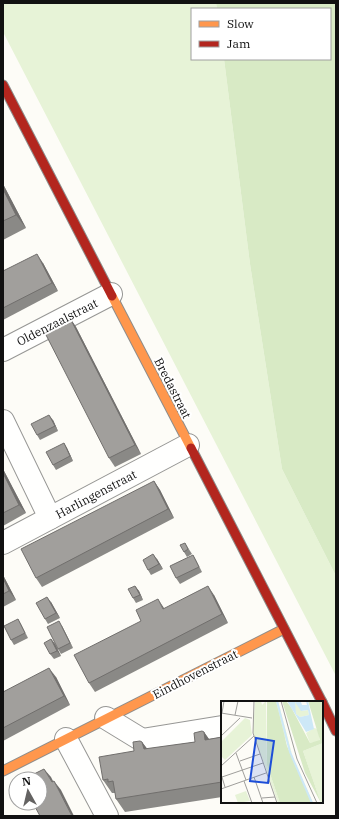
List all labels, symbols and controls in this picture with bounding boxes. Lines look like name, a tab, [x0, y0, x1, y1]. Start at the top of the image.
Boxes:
legend	[191, 8, 331, 60]
text: Slow	[227, 16, 254, 31]
text: Jam	[227, 36, 251, 51]
street label: Oldenzaalstraat	[14, 295, 100, 349]
street label: Bredastraat	[151, 355, 195, 421]
street label: Harlingenstraat	[53, 466, 139, 522]
street label: Eindhovenstraat	[150, 646, 240, 702]
inset map	[221, 701, 323, 803]
north arrow	[8, 771, 48, 811]
text: N	[21, 774, 32, 789]

